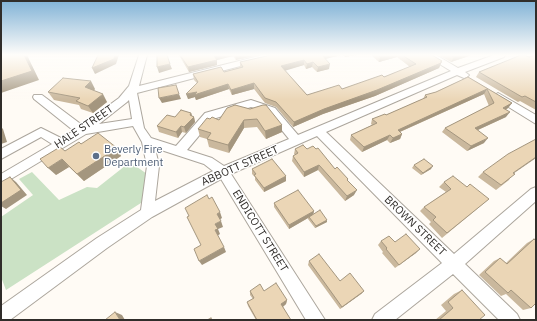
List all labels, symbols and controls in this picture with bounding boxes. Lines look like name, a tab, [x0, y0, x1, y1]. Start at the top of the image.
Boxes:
street label: HALE STREET	[52, 103, 116, 151]
place label: Beverly Fire Department	[104, 143, 163, 169]
street label: ABBOTT STREET	[199, 143, 281, 189]
marker: Beverly Fire Department	[91, 151, 101, 161]
street label: ENDICOTT STREET	[229, 187, 291, 275]
street label: BROWN STREET	[381, 193, 449, 259]

